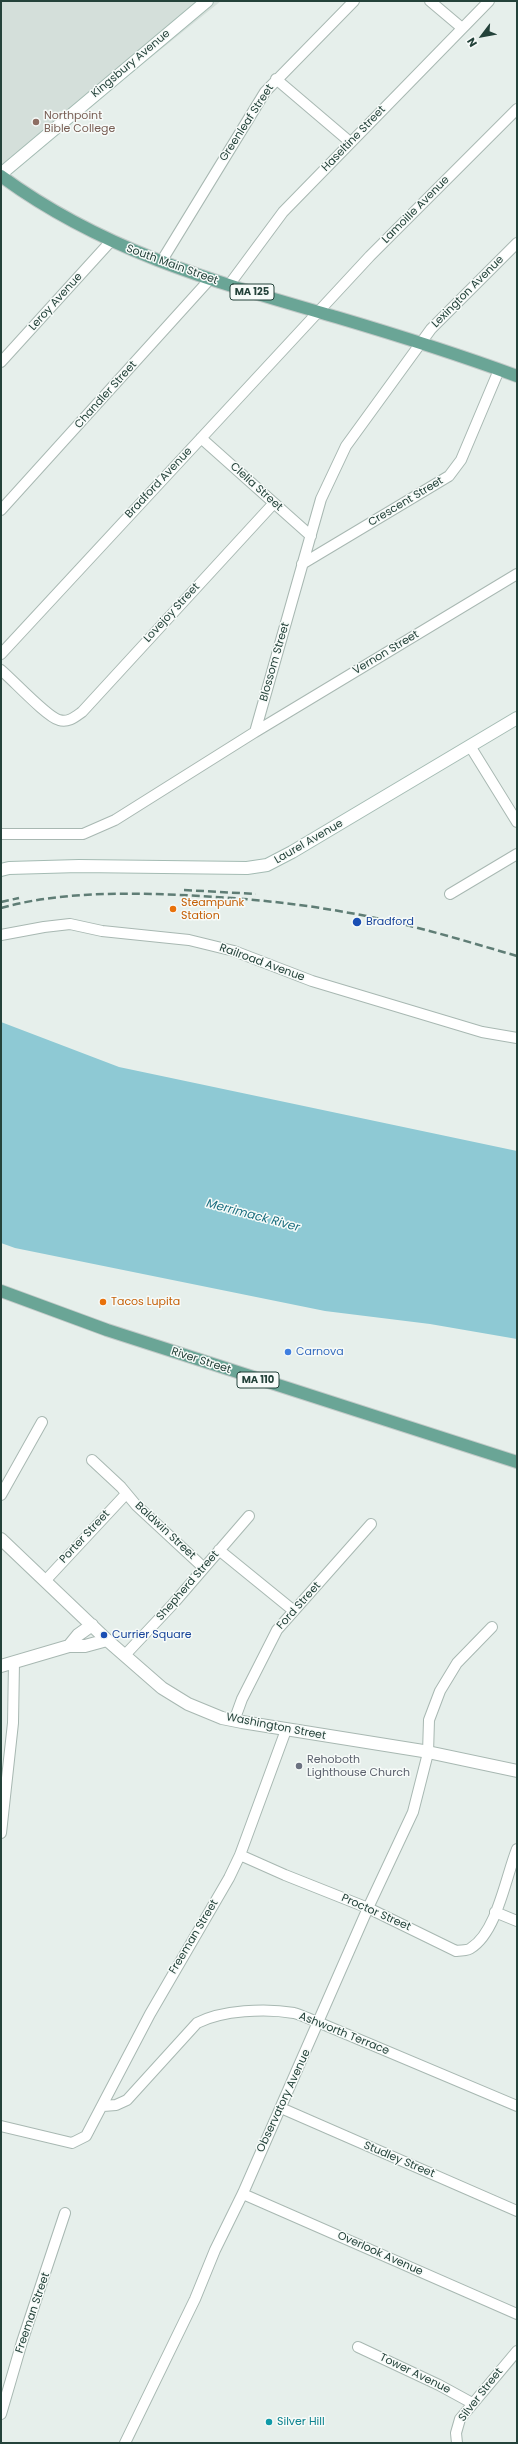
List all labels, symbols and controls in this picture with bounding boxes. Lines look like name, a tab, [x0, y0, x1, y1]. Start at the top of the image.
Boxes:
north arrow	[462, 16, 502, 56]
street label: Kingsbury Avenue	[89, 27, 173, 101]
text: N	[463, 35, 481, 50]
street label: Greenleaf Street	[217, 82, 277, 164]
street label: Haseltine Street	[319, 103, 389, 175]
place label: Northpoint Bible College	[44, 109, 115, 135]
marker: Northpoint Bible College	[31, 117, 41, 127]
street label: Lamoille Avenue	[380, 174, 452, 246]
street label: South Main Street	[124, 242, 220, 288]
street label: Lexington Avenue	[429, 253, 507, 331]
street label: Leroy Avenue	[27, 270, 85, 334]
road number: MA 125	[230, 284, 274, 300]
street label: Chandler Street	[72, 359, 140, 431]
street label: Bradford Avenue	[123, 445, 195, 521]
street label: Clelia Street	[227, 460, 285, 514]
street label: Crescent Street	[366, 474, 446, 530]
street label: Lovejoy Street	[141, 581, 203, 645]
street label: Blossom Street	[257, 621, 293, 703]
street label: Vernon Street	[351, 628, 421, 678]
street label: Laurel Avenue	[272, 817, 346, 867]
place label: Steampunk Station	[181, 896, 244, 922]
marker: Steampunk Station	[168, 904, 178, 914]
place label: Bradford	[366, 915, 414, 929]
marker: Bradford	[351, 916, 363, 928]
street label: Railroad Avenue	[218, 941, 306, 985]
water label: Merrimack River	[205, 1197, 301, 1235]
place label: Tacos Lupita	[111, 1295, 180, 1309]
marker: Tacos Lupita	[98, 1297, 108, 1307]
street label: River Street	[170, 1345, 232, 1377]
place label: Carnova	[296, 1345, 344, 1359]
marker: Carnova	[283, 1347, 293, 1357]
road number: MA 110	[237, 1372, 279, 1388]
street label: Baldwin Street	[132, 1499, 198, 1563]
street label: Porter Street	[57, 1508, 113, 1566]
street label: Shepherd Street	[154, 1548, 222, 1624]
street label: Ford Street	[274, 1580, 324, 1632]
place label: Currier Square	[112, 1628, 192, 1642]
marker: Currier Square	[99, 1630, 109, 1640]
street label: Washington Street	[225, 1711, 327, 1743]
place label: Rehoboth Lighthouse Church	[307, 1753, 410, 1779]
marker: Rehoboth Lighthouse Church	[294, 1761, 304, 1771]
street label: Proctor Street	[339, 1892, 413, 1934]
street label: Freeman Street	[167, 1897, 221, 1977]
street label: Ashworth Terrace	[297, 2010, 391, 2058]
street label: Observatory Avenue	[254, 2047, 314, 2155]
street label: Studley Street	[362, 2139, 436, 2181]
street label: Overlook Avenue	[335, 2229, 425, 2279]
street label: Freeman Street	[13, 2271, 53, 2355]
street label: Tower Avenue	[377, 2351, 453, 2397]
street label: Silver Street	[456, 2366, 506, 2424]
place label: Silver Hill	[277, 2415, 325, 2429]
marker: Silver Hill	[264, 2417, 274, 2427]

